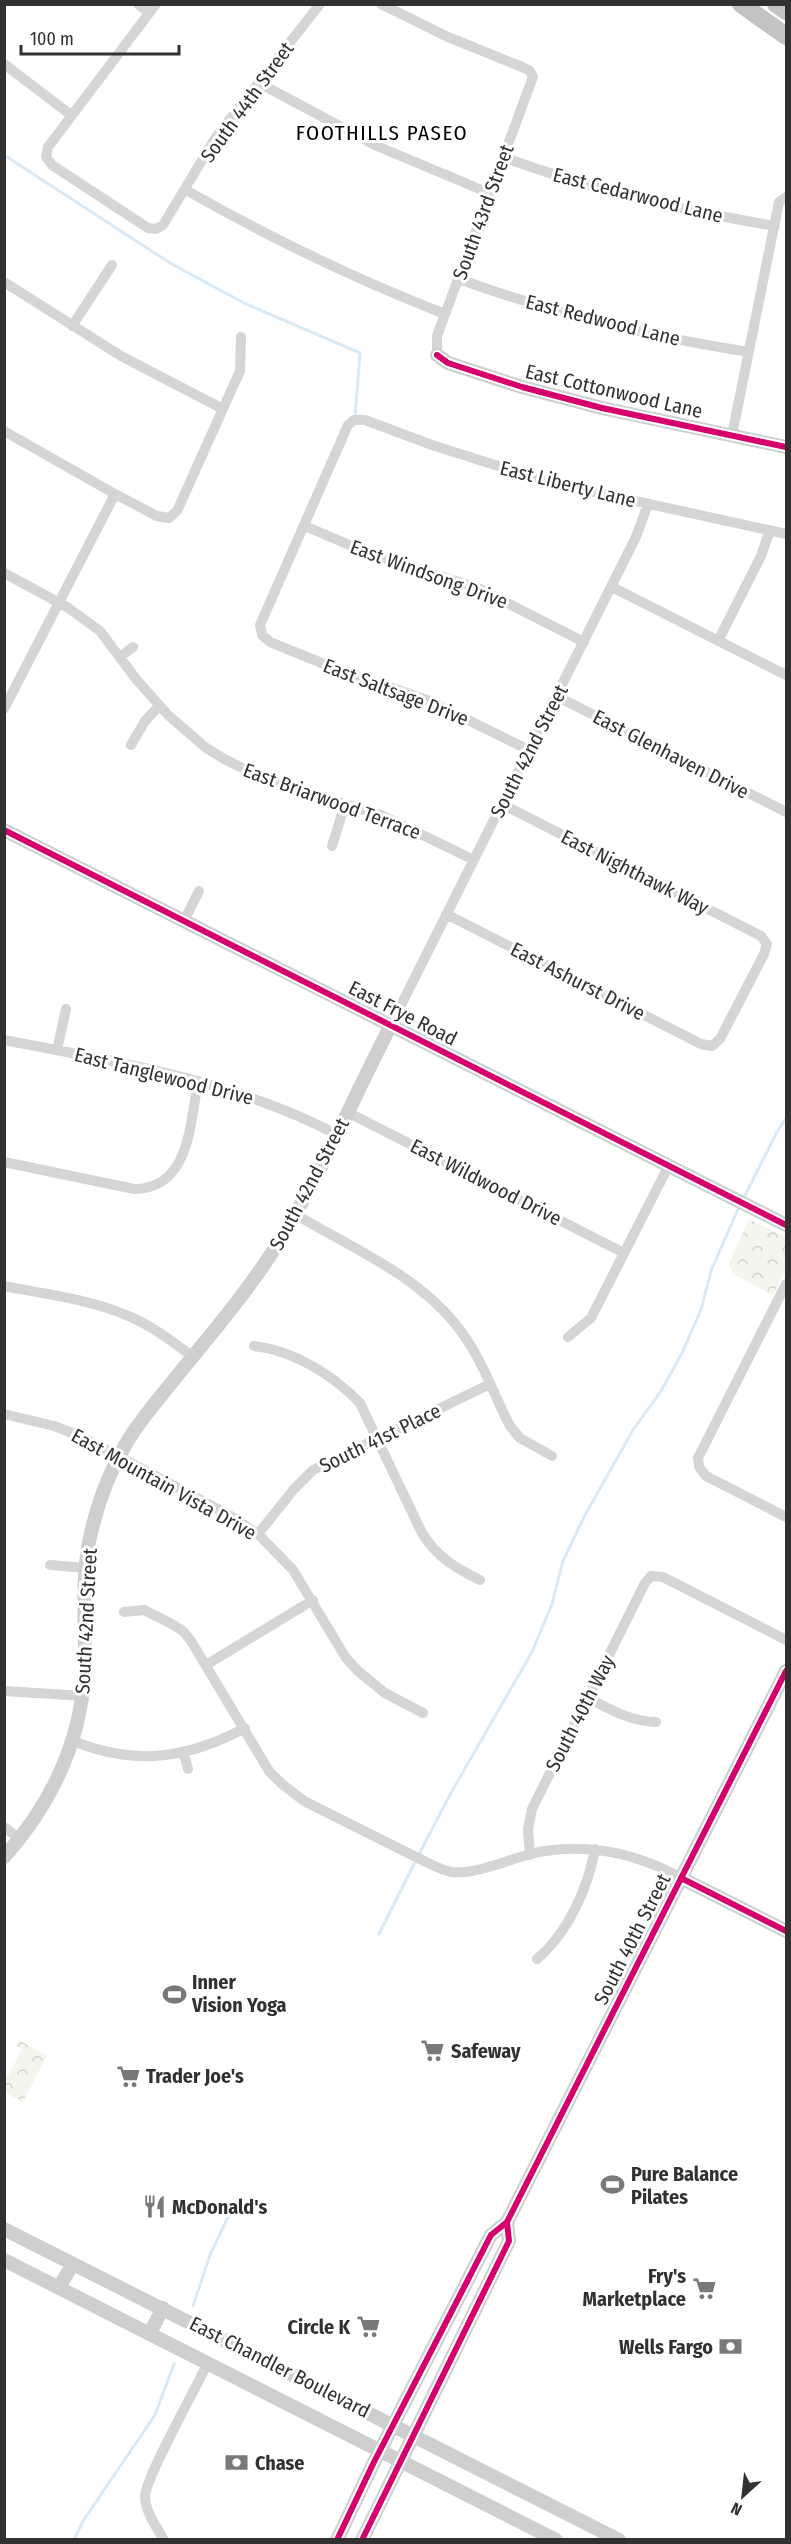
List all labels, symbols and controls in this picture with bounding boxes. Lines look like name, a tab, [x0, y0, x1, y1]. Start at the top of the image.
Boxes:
scale bar	[21, 18, 178, 56]
text: 100 m	[30, 28, 74, 50]
street label: South 44th Street	[195, 37, 299, 167]
district label: FOOTHILLS PASEO	[296, 120, 468, 146]
street label: South 43rd Street	[447, 141, 519, 283]
street label: East Cedarwood Lane	[551, 162, 725, 228]
street label: East Redwood Lane	[523, 289, 683, 351]
street label: East Cottonwood Lane	[523, 359, 705, 423]
street label: East Liberty Lane	[498, 456, 638, 512]
street label: East Windsong Drive	[347, 534, 511, 614]
street label: East Saltsage Drive	[320, 653, 472, 731]
street label: South 42nd Street	[485, 680, 573, 822]
street label: East Glenhaven Drive	[589, 704, 753, 804]
street label: East Briarwood Terrace	[240, 758, 424, 844]
street label: East Nighthawk Way	[557, 824, 713, 920]
street label: East Ashurst Drive	[507, 937, 649, 1025]
street label: East Frye Road	[345, 975, 461, 1051]
street label: East Tanglewood Drive	[72, 1042, 256, 1110]
street label: South 42nd Street	[264, 1113, 354, 1254]
street label: East Wildwood Drive	[406, 1134, 566, 1230]
street label: South 41st Place	[315, 1398, 445, 1478]
street label: East Mountain Vista Drive	[67, 1423, 261, 1545]
street label: South 42nd Street	[70, 1547, 102, 1695]
street label: South 40th Way	[540, 1651, 620, 1775]
street label: South 40th Street	[589, 1869, 676, 2008]
place label: Inner Vision Yoga	[191, 1970, 287, 2017]
sports icon: Inner Vision Yoga	[161, 1981, 187, 2007]
supermarket icon: Safeway	[420, 2038, 446, 2064]
place label: Safeway	[451, 2039, 521, 2063]
supermarket icon: Trader Joe's	[115, 2063, 141, 2089]
place label: Trader Joe's	[146, 2064, 244, 2088]
place label: Pure Balance Pilates	[631, 2162, 738, 2209]
sports icon: Pure Balance Pilates	[600, 2172, 626, 2198]
restaurant icon: McDonald's	[141, 2194, 167, 2220]
place label: McDonald's	[172, 2195, 267, 2219]
place label: Fry's Marketplace	[583, 2264, 686, 2311]
supermarket icon: Fry's Marketplace	[691, 2275, 717, 2301]
street label: East Chandler Boulevard	[186, 2311, 374, 2423]
supermarket icon: Circle K	[355, 2314, 381, 2340]
place label: Circle K	[288, 2315, 350, 2339]
bank icon: Wells Fargo	[718, 2334, 744, 2360]
place label: Wells Fargo	[619, 2335, 713, 2359]
bank icon: Chase	[224, 2450, 250, 2476]
place label: Chase	[255, 2451, 305, 2475]
north arrow	[713, 2466, 773, 2526]
text: N	[728, 2498, 745, 2520]

